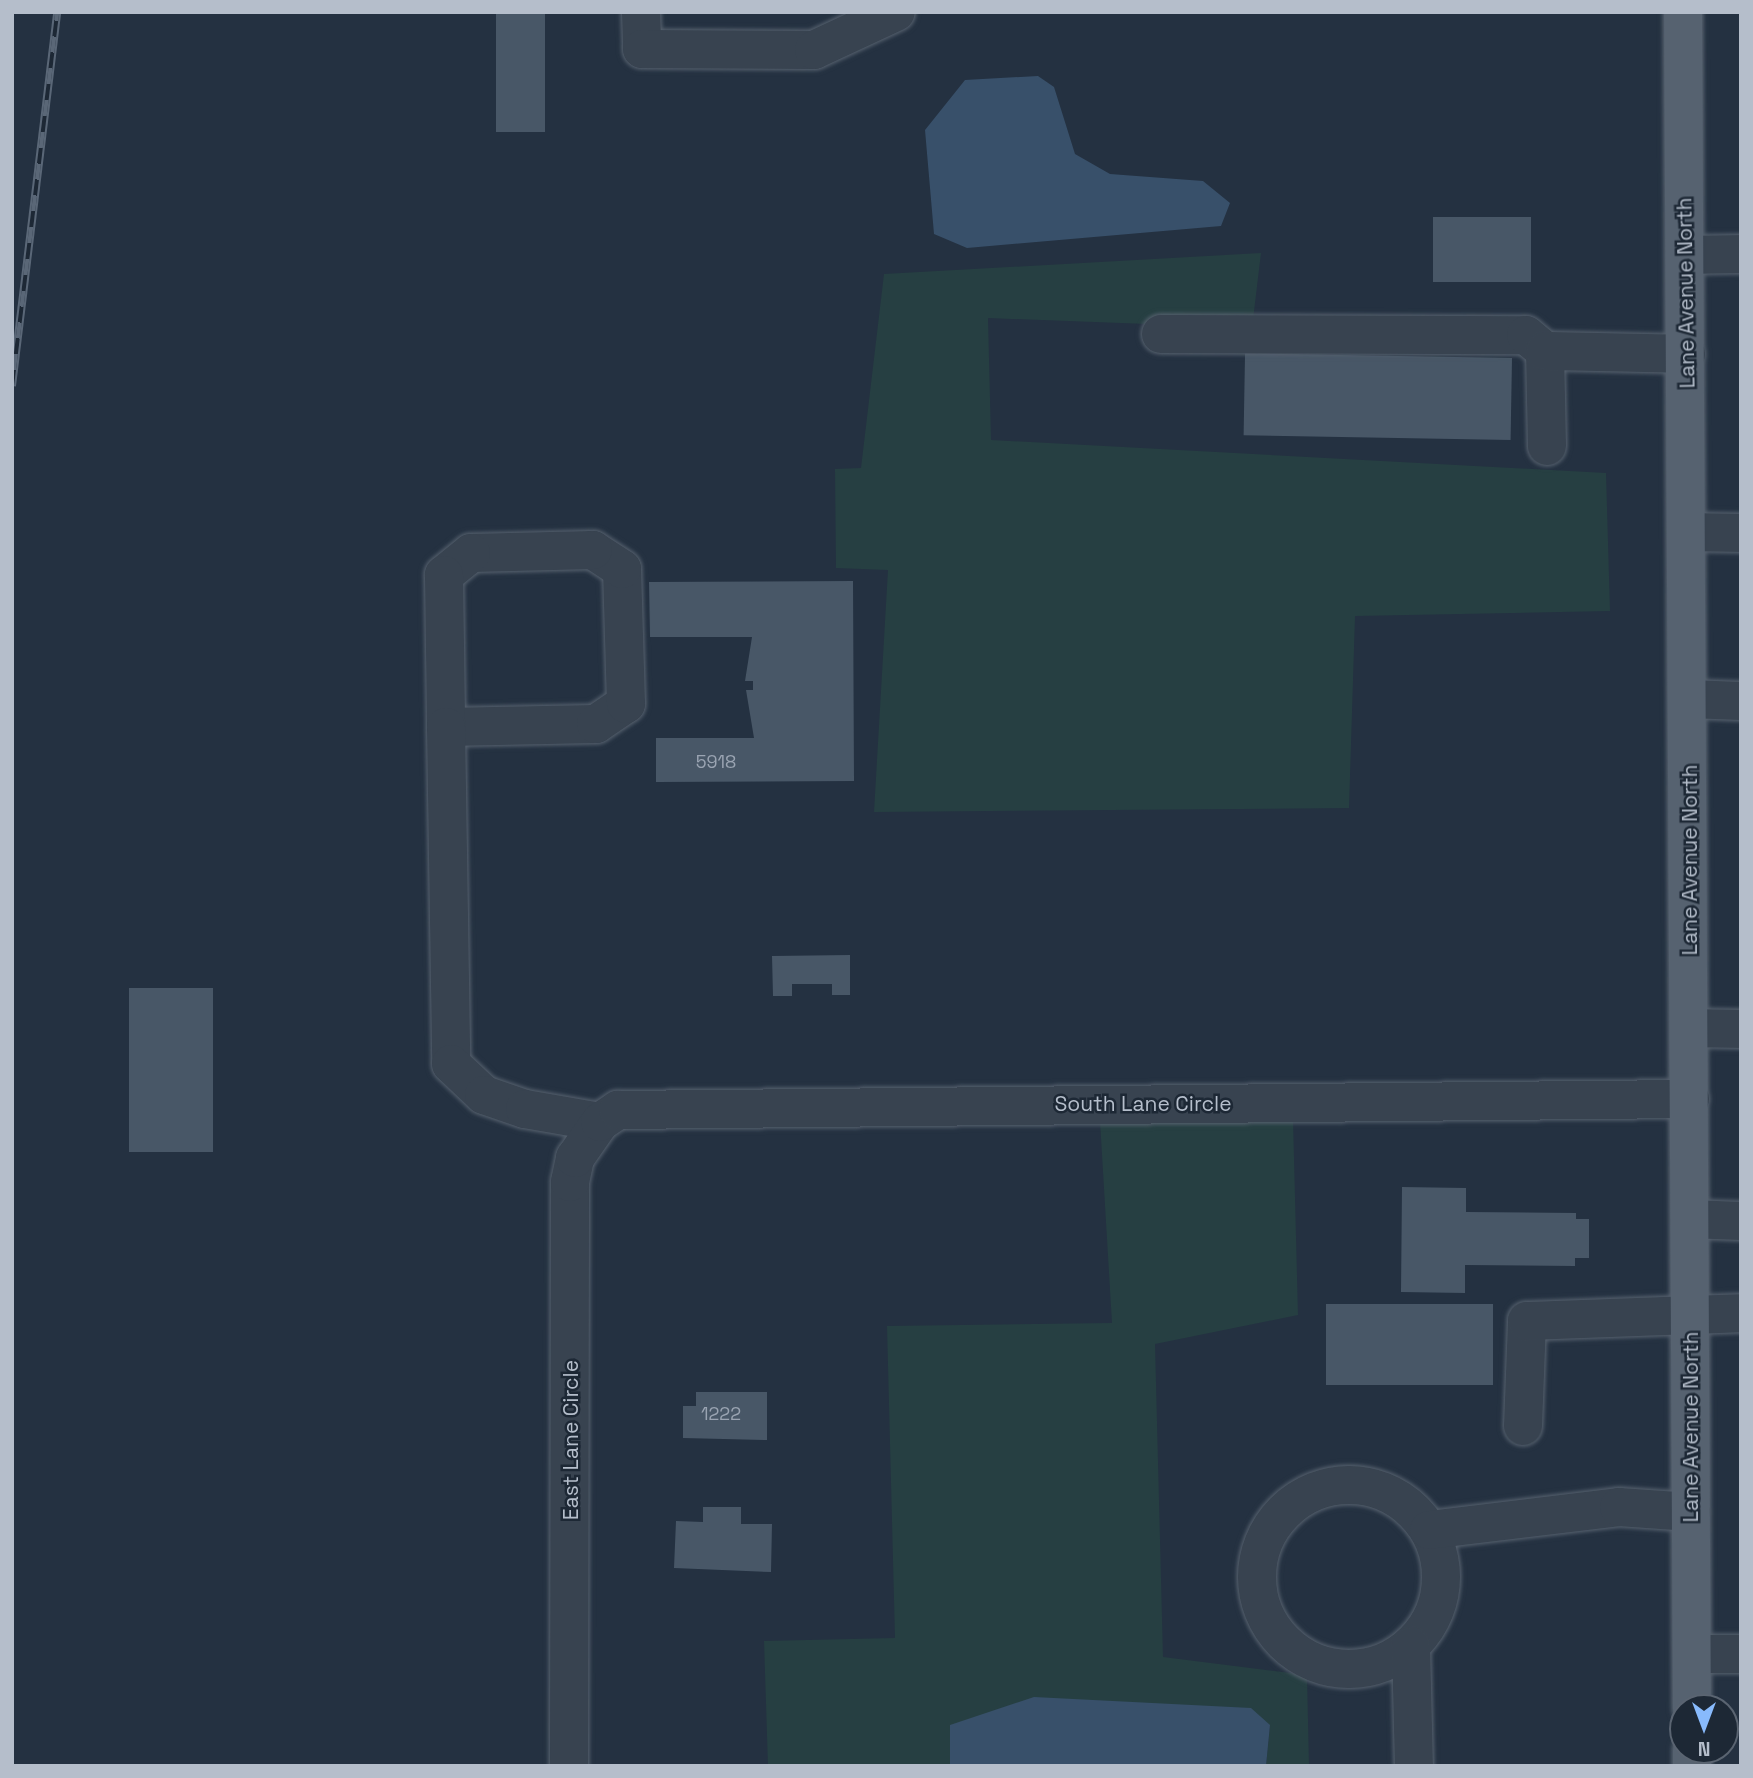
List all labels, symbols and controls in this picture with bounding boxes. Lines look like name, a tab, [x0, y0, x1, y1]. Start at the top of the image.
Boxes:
street label: Lane Avenue North	[1672, 197, 1700, 389]
house number: 5918	[696, 751, 736, 773]
street label: Lane Avenue North	[1677, 764, 1703, 956]
street label: South Lane Circle	[1054, 1091, 1232, 1117]
street label: Lane Avenue North	[1678, 1331, 1704, 1523]
street label: East Lane Circle	[558, 1360, 584, 1520]
house number: 1222	[701, 1403, 741, 1425]
north arrow	[1669, 1694, 1739, 1764]
text: N	[1698, 1736, 1710, 1761]

